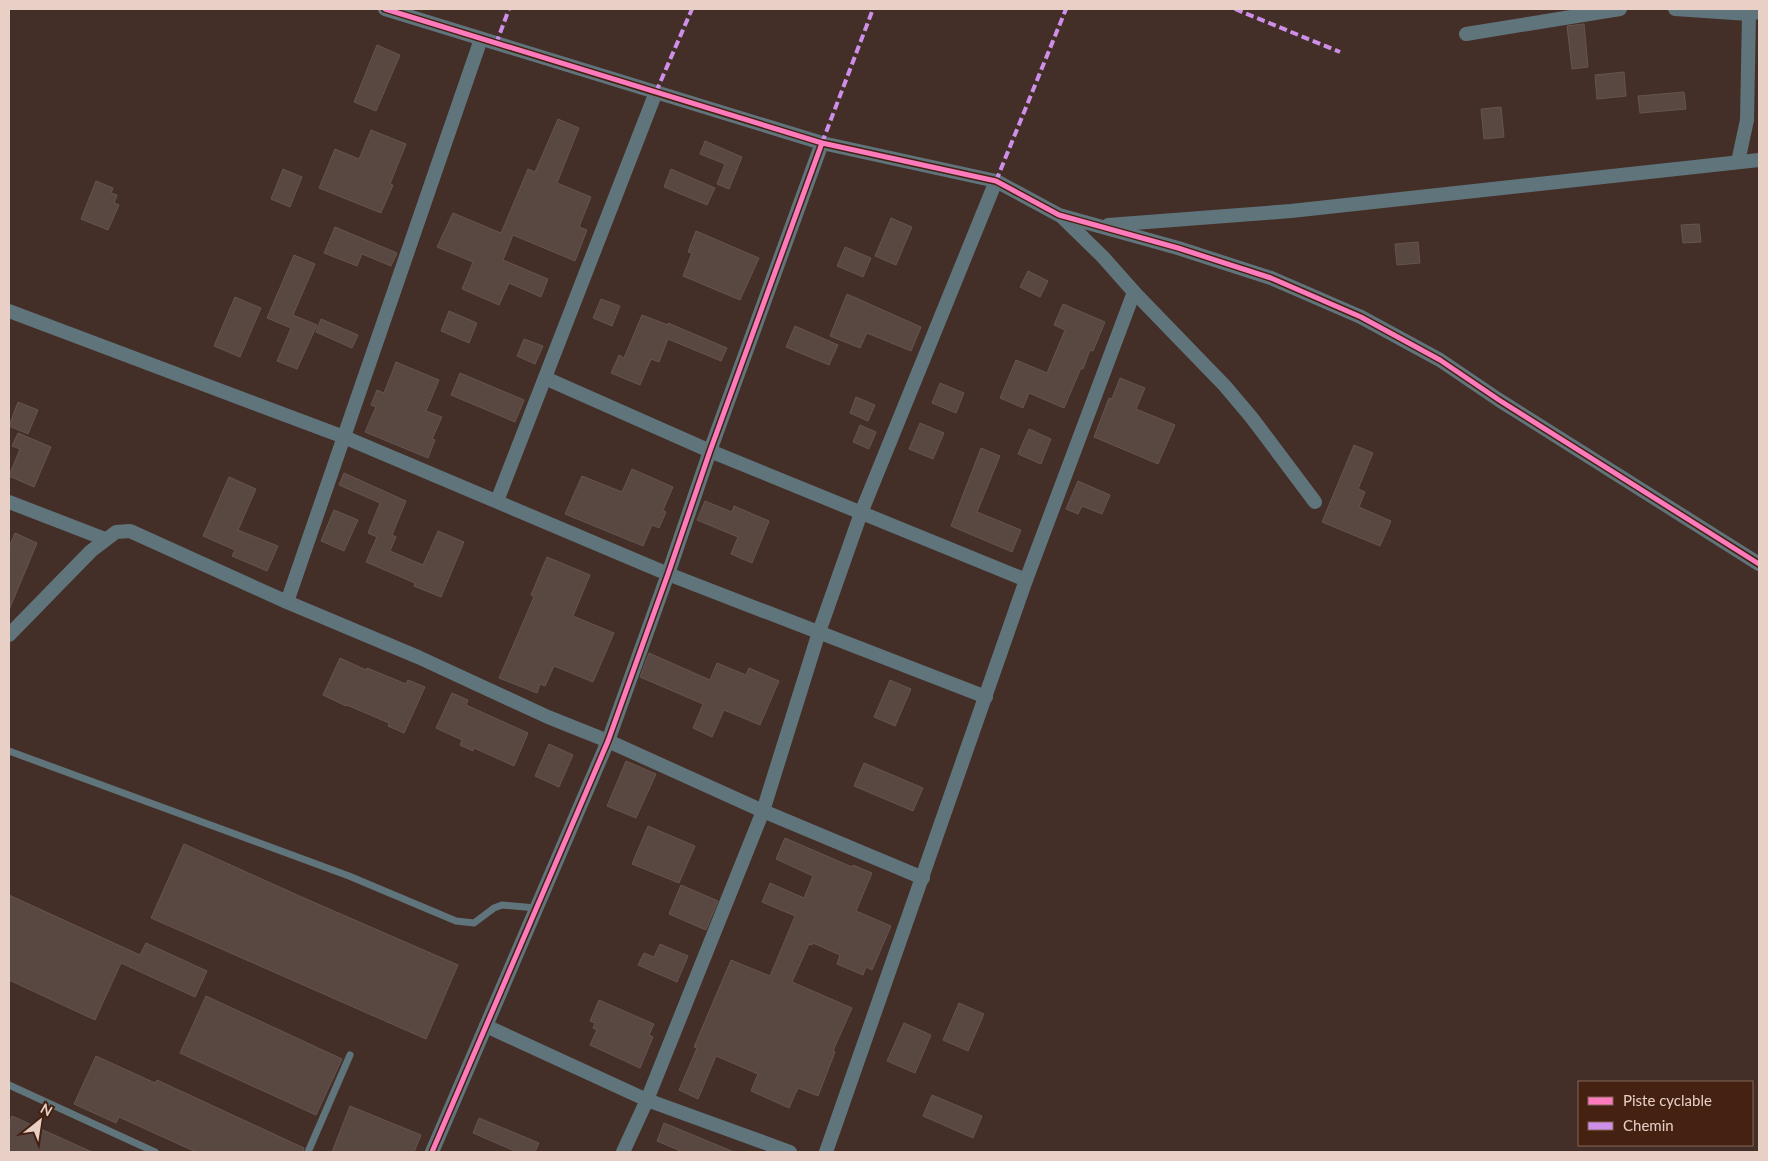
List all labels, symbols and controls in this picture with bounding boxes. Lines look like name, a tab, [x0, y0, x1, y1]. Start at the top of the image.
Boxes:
legend	[1578, 1081, 1753, 1146]
text: Piste cyclable	[1623, 1091, 1712, 1109]
north arrow	[15, 1096, 65, 1146]
text: N	[38, 1099, 56, 1119]
text: Chemin	[1623, 1116, 1674, 1134]

